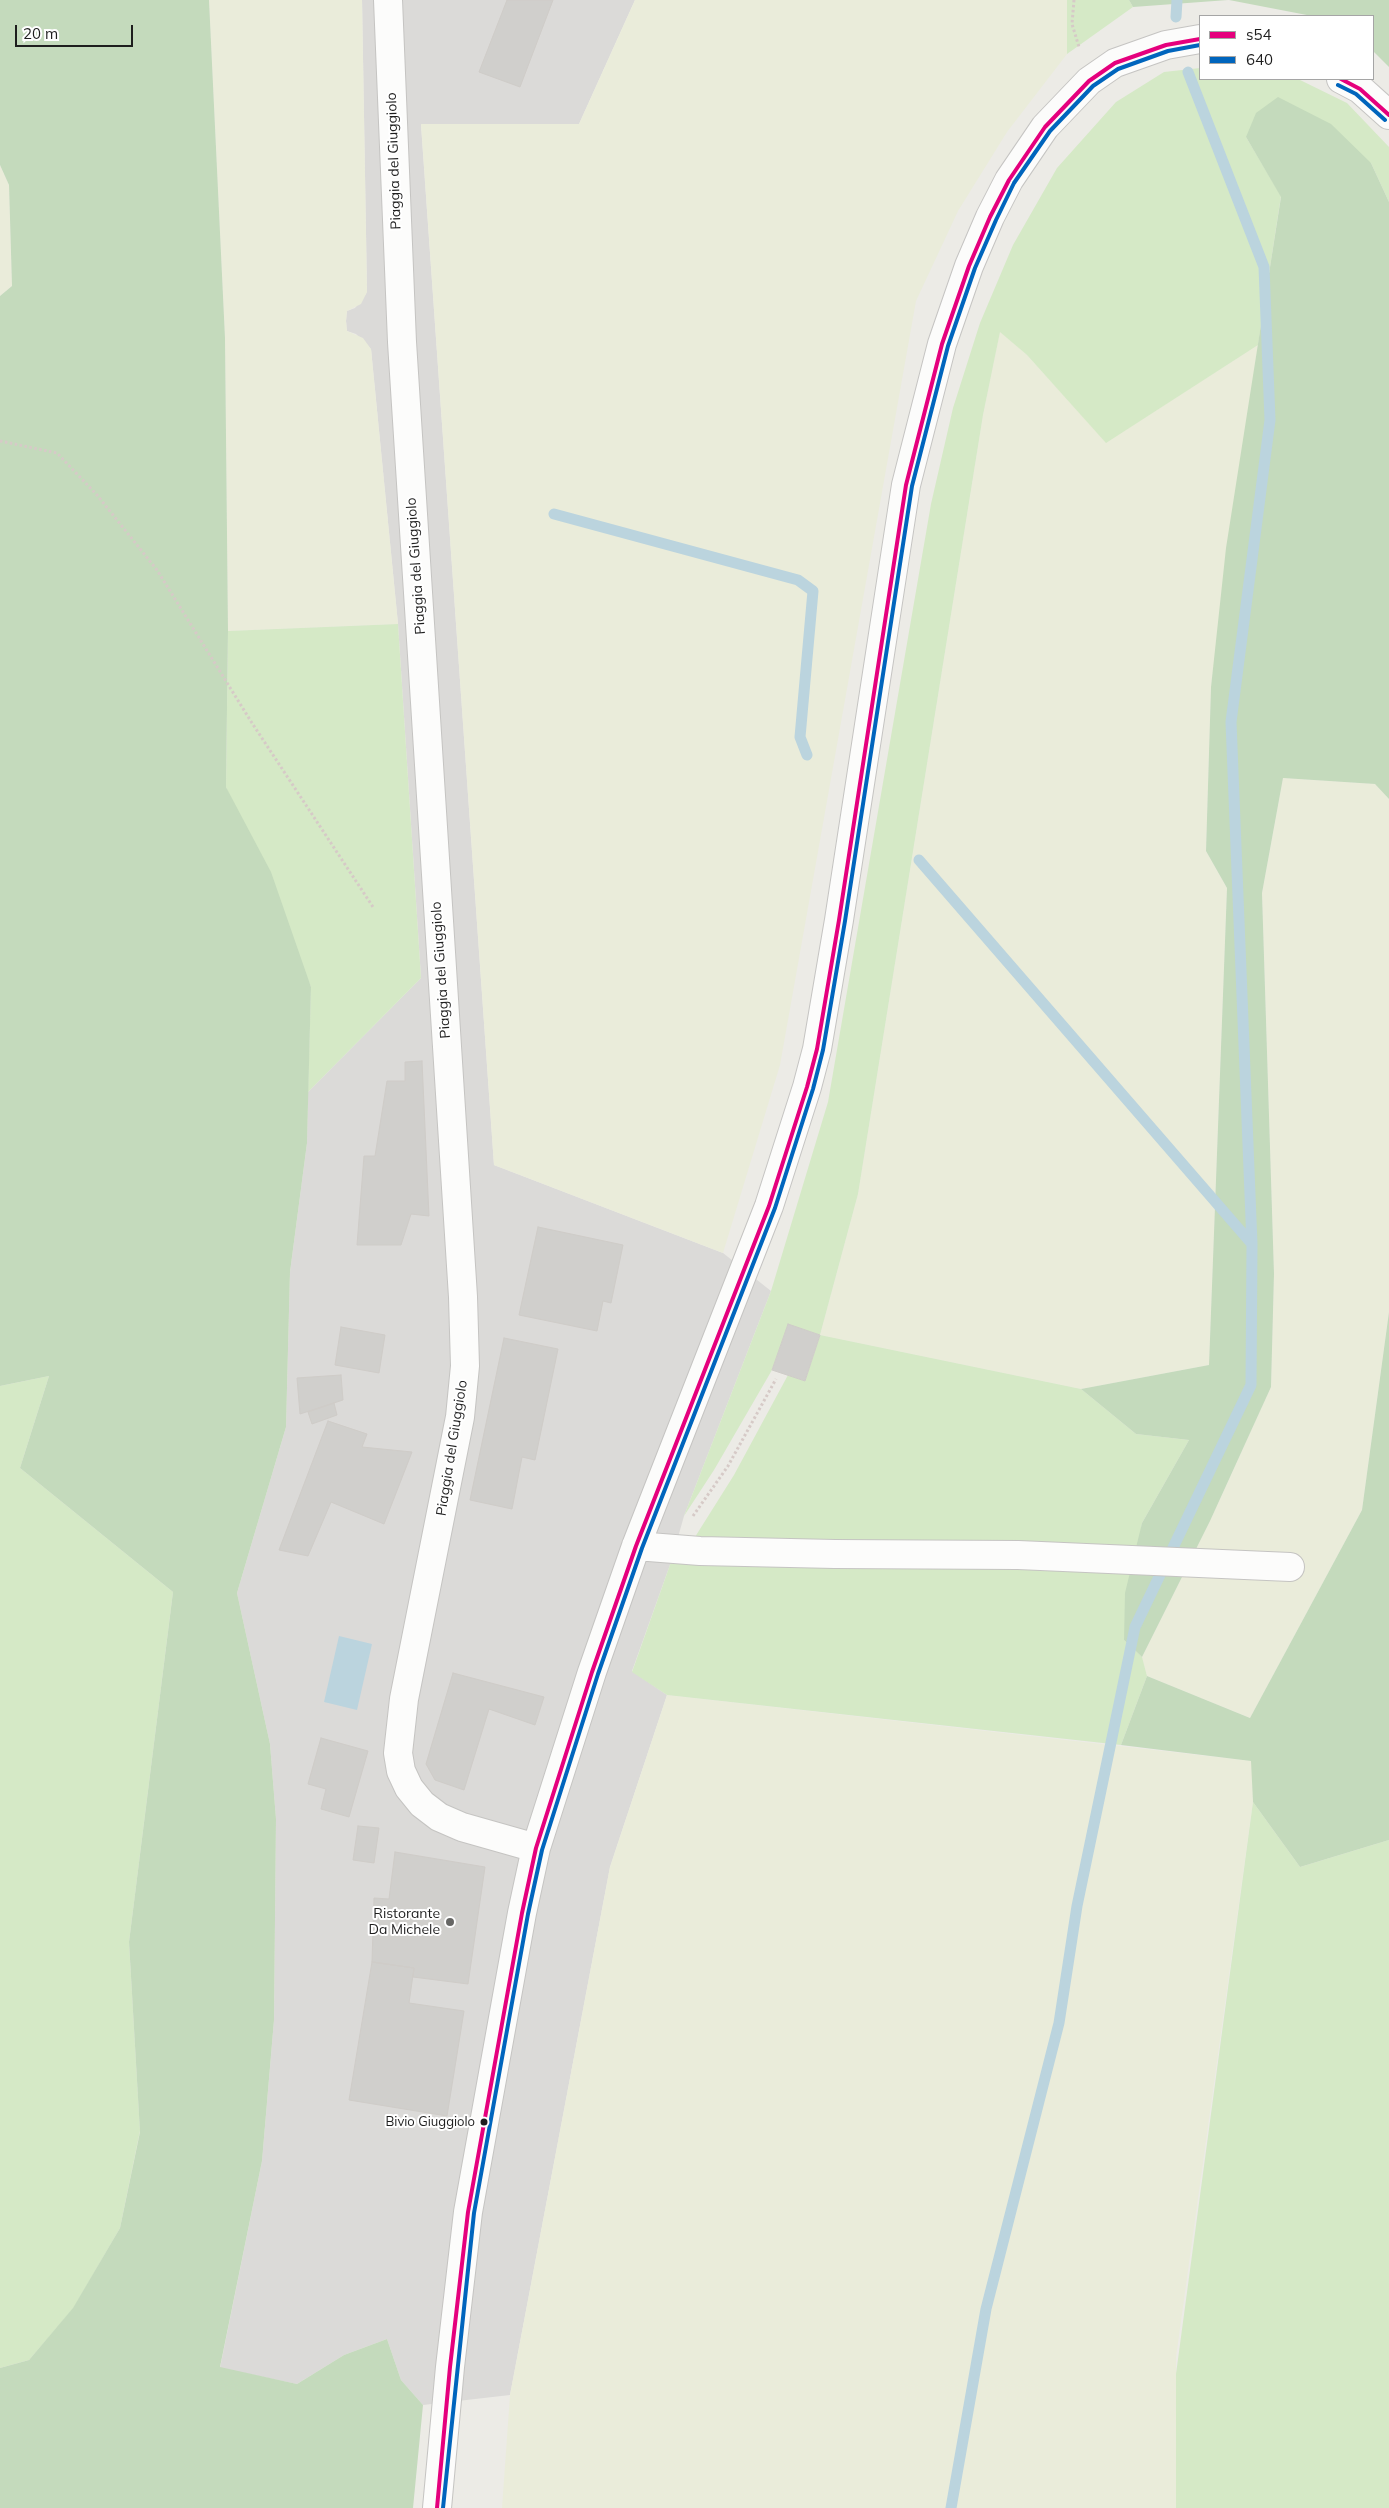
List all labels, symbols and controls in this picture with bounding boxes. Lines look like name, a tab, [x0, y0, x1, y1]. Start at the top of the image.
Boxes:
scale bar	[18, 15, 135, 47]
legend	[1199, 15, 1374, 80]
text: 20 m	[23, 24, 58, 43]
text: s54	[1246, 25, 1271, 44]
text: 640	[1246, 50, 1273, 69]
street label: Piaggia del Giuggiolo	[383, 92, 405, 230]
street label: Piaggia del Giuggiolo	[403, 497, 429, 635]
street label: Piaggia del Giuggiolo	[428, 901, 454, 1039]
street label: Piaggia del Giuggiolo	[433, 1379, 471, 1517]
place label: Ristorante Da Michele	[368, 1906, 440, 1938]
marker: Ristorante Da Michele	[444, 1916, 456, 1928]
place label: Bivio Giuggiolo	[385, 2114, 475, 2130]
marker: Bivio Giuggiolo	[479, 2117, 489, 2127]

